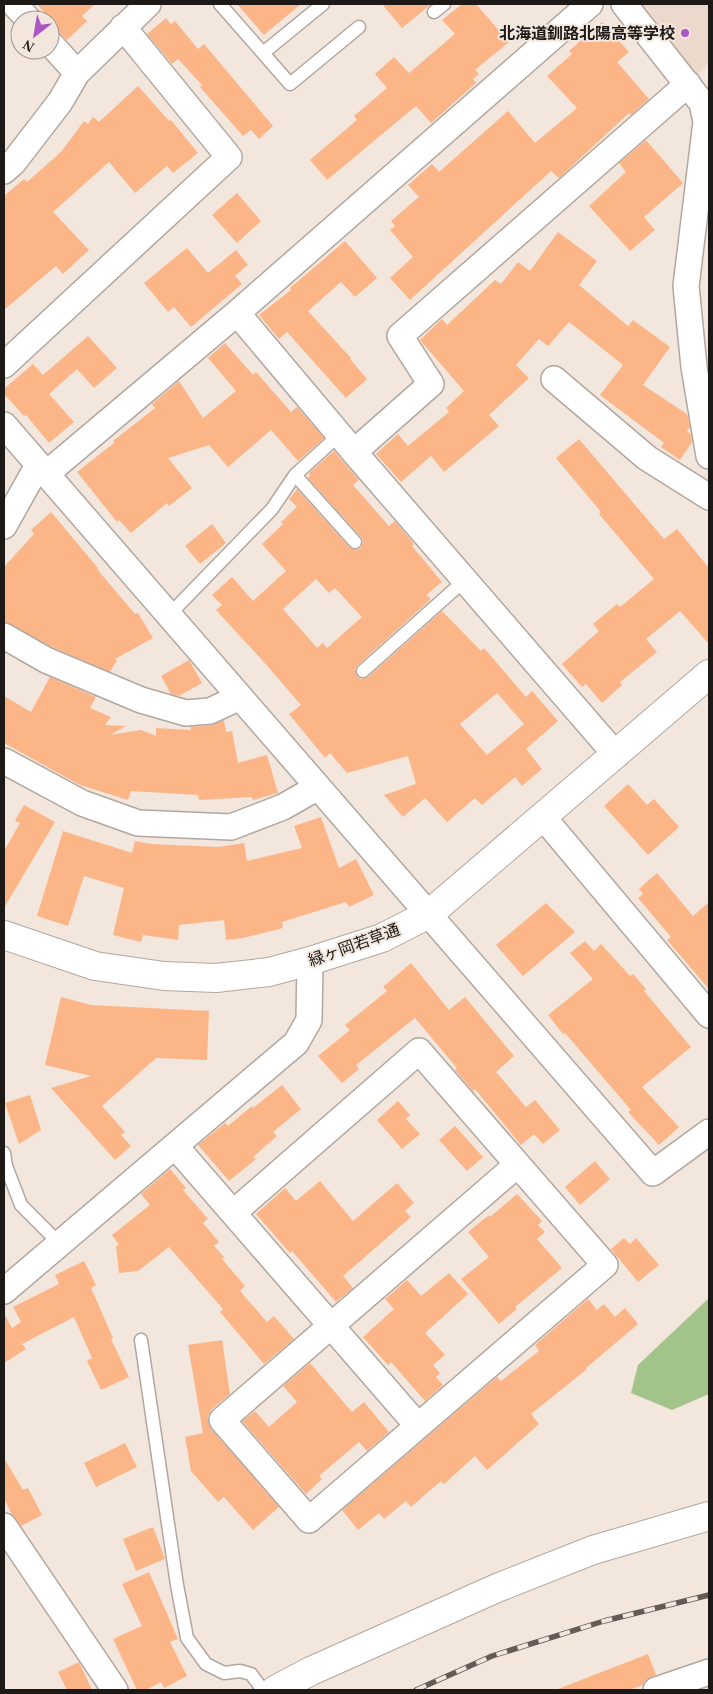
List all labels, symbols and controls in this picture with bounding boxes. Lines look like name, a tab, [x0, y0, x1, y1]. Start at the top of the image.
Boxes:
north arrow	[10, 10, 60, 60]
place label: 北海道釧路北陽高等学校	[499, 25, 675, 42]
marker: 北海道釧路北陽高等学校	[679, 27, 691, 39]
text: N	[20, 37, 37, 55]
street label: 緑ヶ岡若草通	[306, 921, 402, 969]

